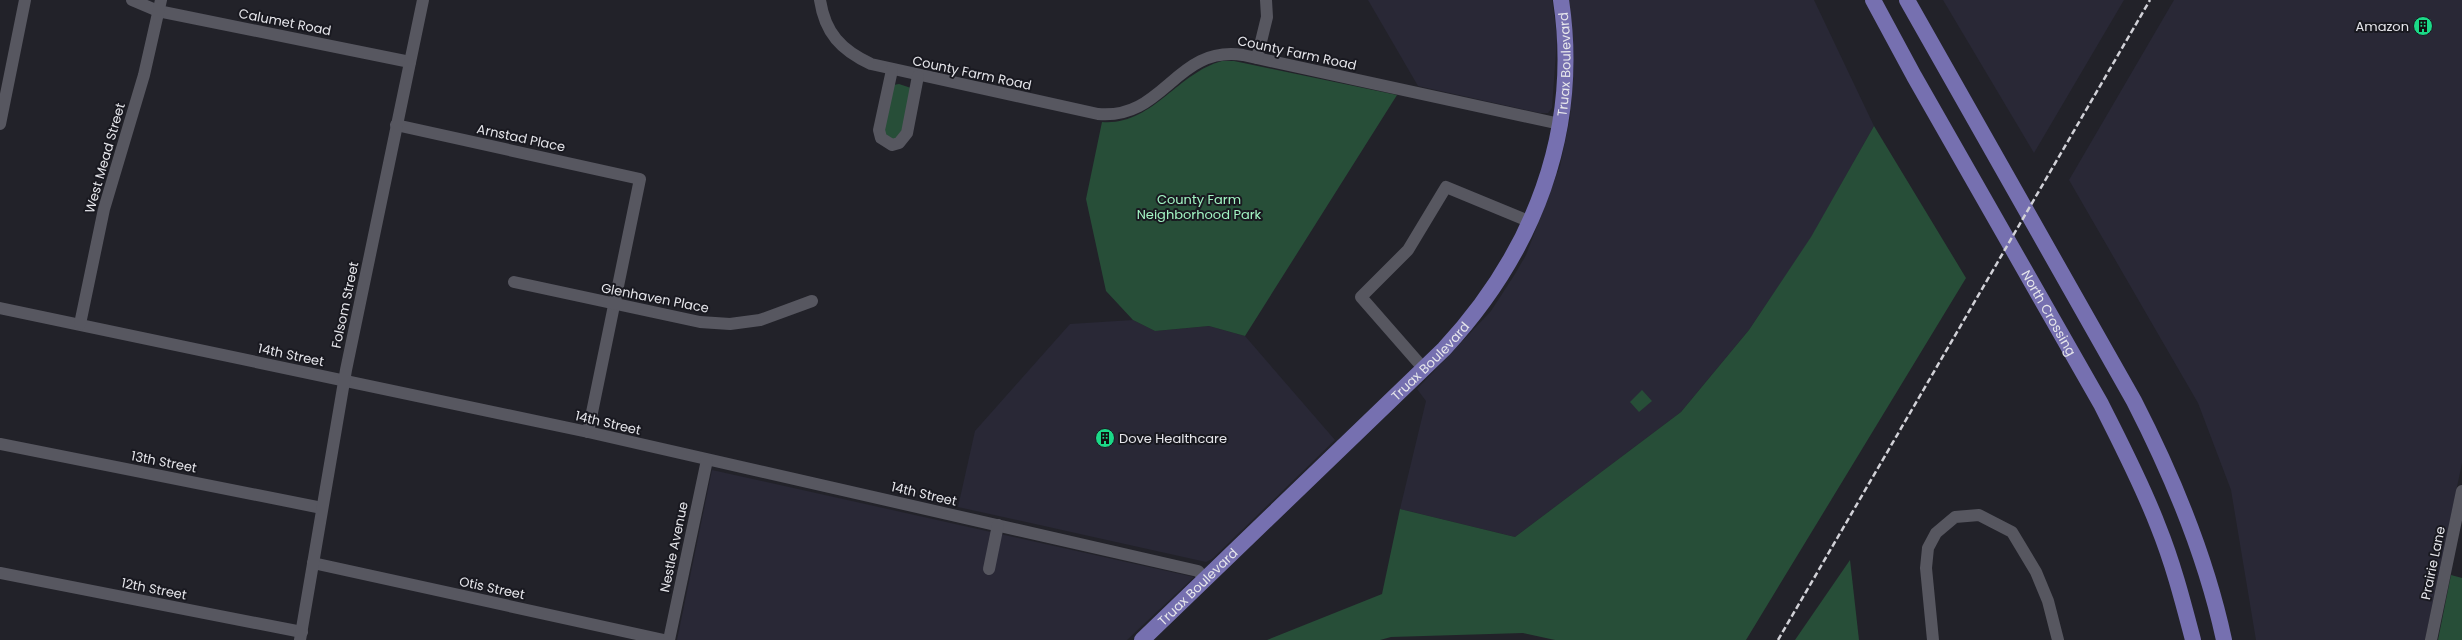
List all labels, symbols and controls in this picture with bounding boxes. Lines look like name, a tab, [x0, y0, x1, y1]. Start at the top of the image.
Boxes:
street label: Calumet Road	[237, 4, 333, 40]
street label: Truax Boulevard	[1552, 11, 1575, 118]
building icon: Amazon	[2412, 15, 2434, 37]
place label: Amazon	[2356, 17, 2409, 36]
street label: County Farm Road	[1236, 31, 1358, 75]
street label: County Farm Road	[911, 51, 1033, 95]
street label: West Mead Street	[80, 100, 130, 215]
street label: Arnstad Place	[475, 119, 567, 157]
park label: County Farm Neighborhood Park	[1137, 190, 1262, 224]
street label: Folsom Street	[327, 260, 364, 350]
street label: North Crossing	[2017, 266, 2081, 359]
street label: Glenhaven Place	[599, 278, 711, 318]
street label: Truax Boulevard	[1387, 317, 1474, 405]
street label: 14th Street	[256, 339, 326, 371]
street label: 14th Street	[573, 406, 643, 440]
building icon: Dove Healthcare	[1094, 427, 1116, 449]
place label: Dove Healthcare	[1119, 429, 1227, 448]
street label: 13th Street	[130, 446, 199, 478]
street label: 14th Street	[889, 477, 959, 511]
street label: Nestle Avenue	[655, 500, 693, 594]
street label: Prairie Lane	[2416, 524, 2450, 602]
street label: Truax Boulevard	[1153, 544, 1242, 630]
street label: Otis Street	[458, 572, 527, 604]
street label: 12th Street	[120, 573, 189, 605]

